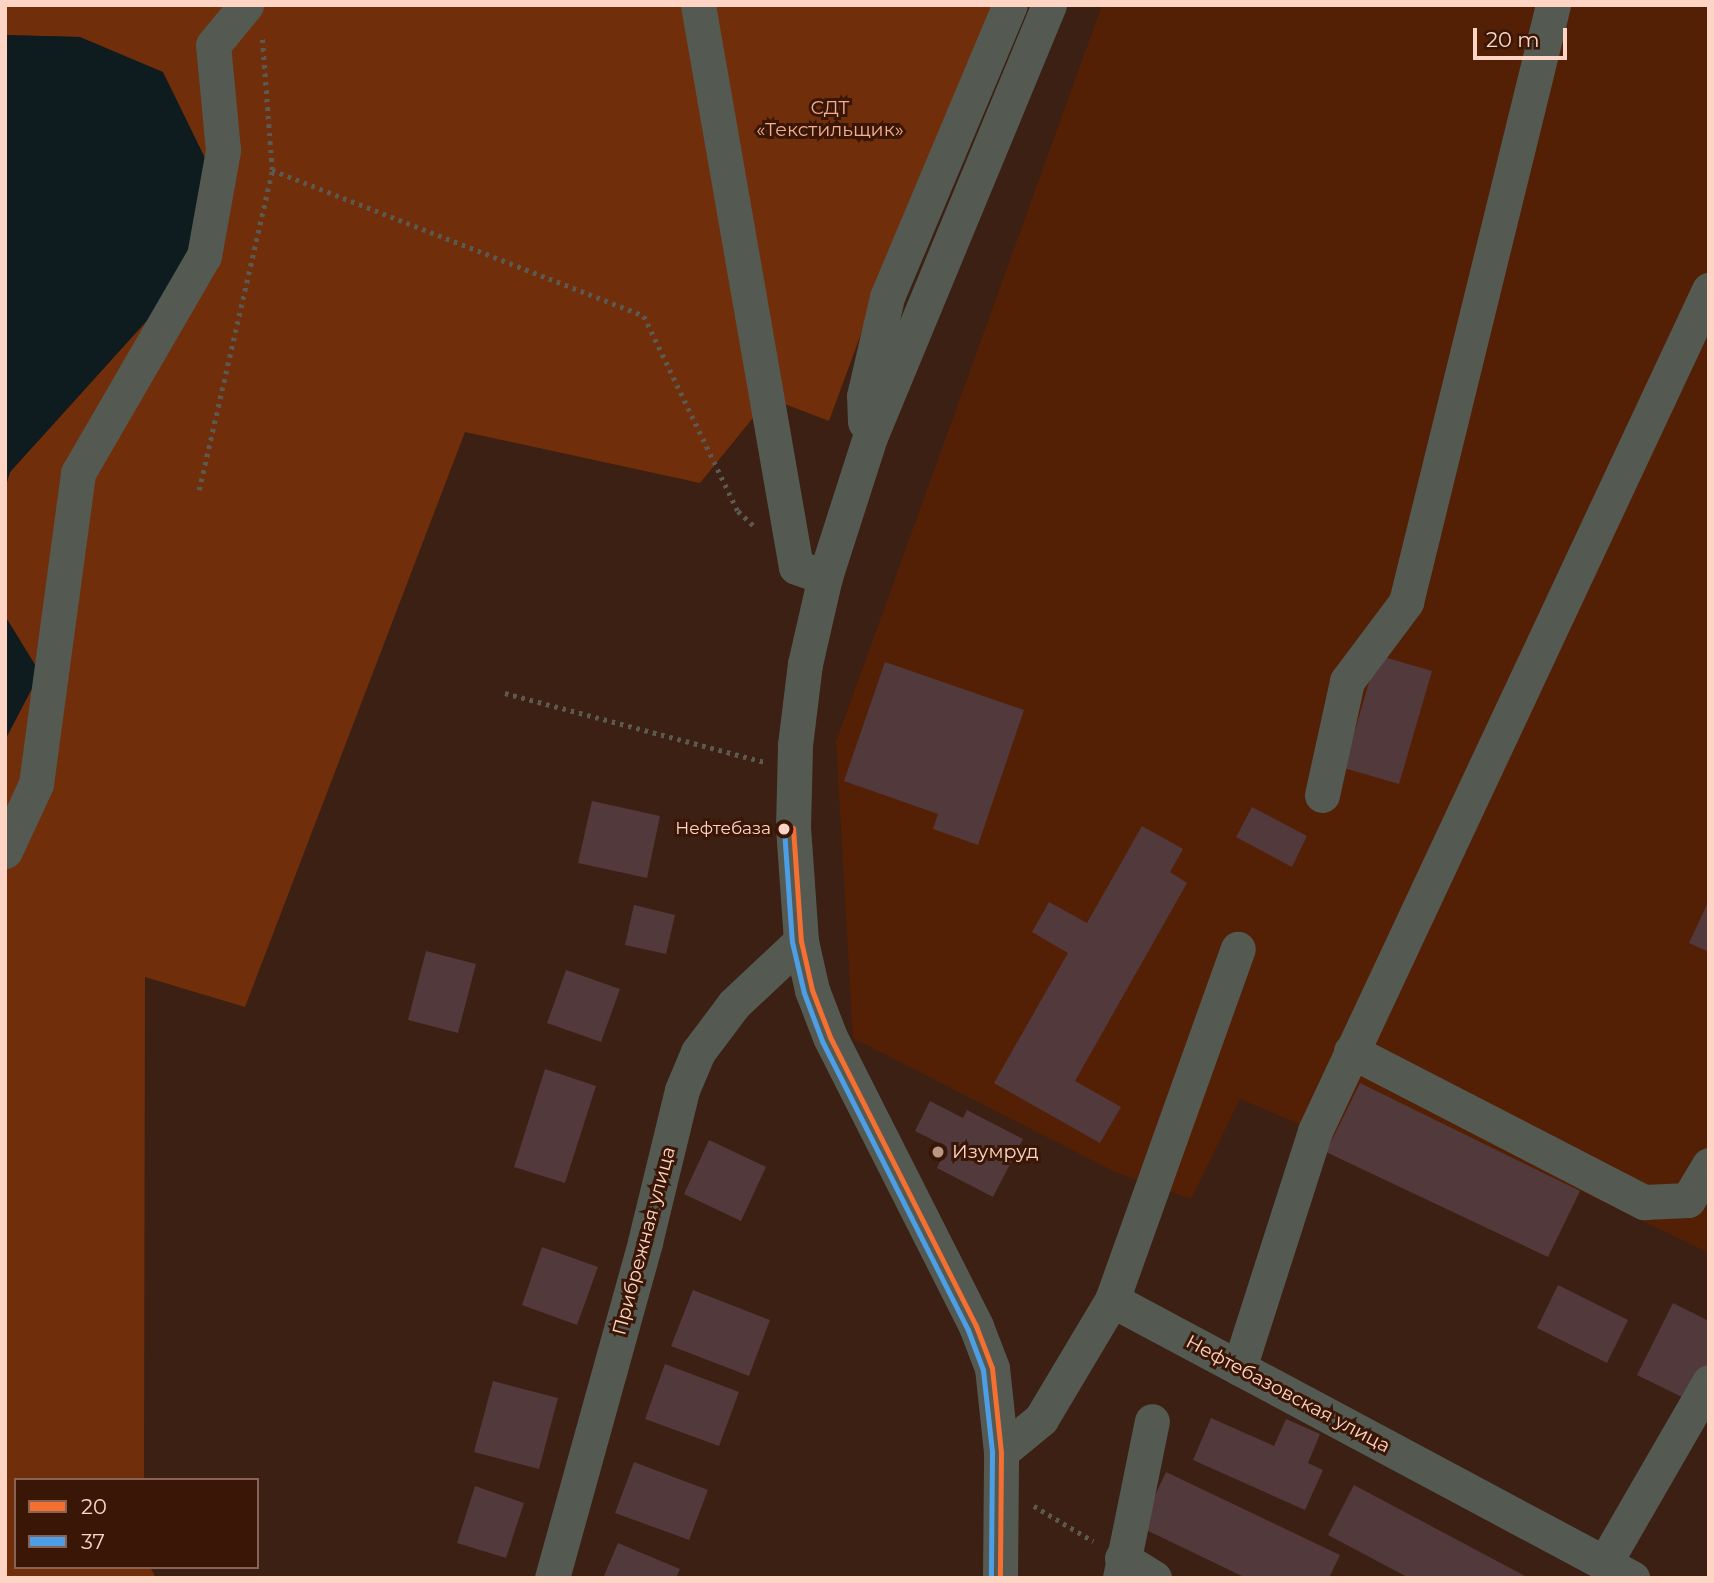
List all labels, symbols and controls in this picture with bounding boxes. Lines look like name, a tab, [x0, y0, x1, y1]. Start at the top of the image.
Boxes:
scale bar	[1476, 14, 1570, 58]
text: 20 m	[1486, 27, 1540, 52]
park label: СДТ «Текстильщик»	[756, 97, 904, 141]
place label: Нефтебаза	[675, 819, 771, 839]
marker: Нефтебаза	[777, 822, 791, 836]
place label: Изумруд	[952, 1141, 1039, 1163]
street label: Прибрежная улица	[608, 1144, 680, 1338]
marker: Изумруд	[930, 1144, 946, 1160]
street label: Нефтебазовская улица	[1182, 1330, 1394, 1458]
legend	[14, 1478, 259, 1569]
text: 20	[81, 1494, 107, 1519]
text: 37	[81, 1529, 105, 1554]

